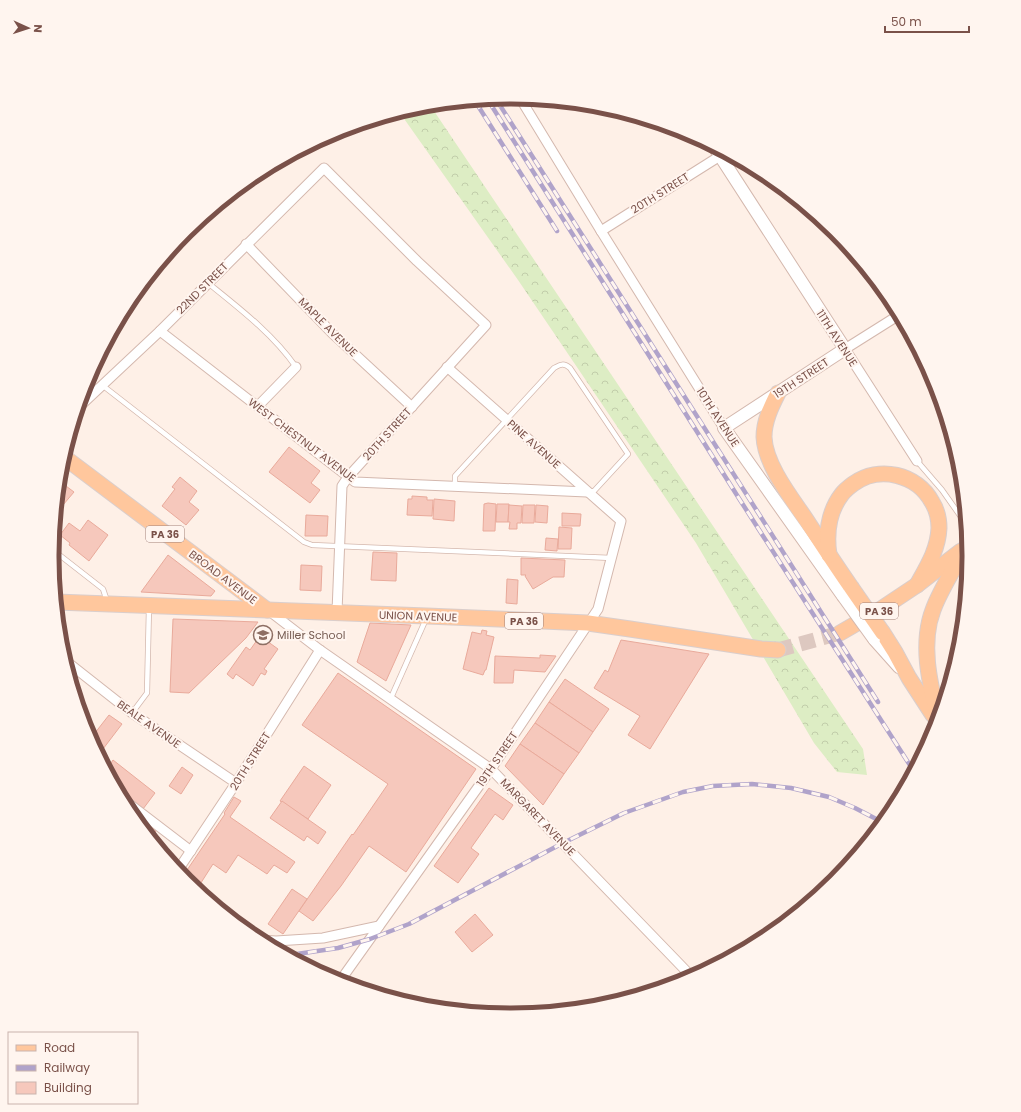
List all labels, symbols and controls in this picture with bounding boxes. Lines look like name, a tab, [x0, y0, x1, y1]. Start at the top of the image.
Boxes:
north arrow	[8, 8, 48, 48]
scale bar	[885, 8, 969, 34]
text: 50 m	[891, 13, 922, 30]
text: N	[30, 24, 46, 33]
street label: 20TH STREET	[628, 169, 692, 217]
street label: 22ND STREET	[173, 258, 232, 317]
street label: MAPLE AVENUE	[295, 294, 361, 360]
street label: 11TH AVENUE	[813, 306, 861, 370]
street label: 19TH STREET	[770, 354, 832, 402]
street label: 10TH AVENUE	[693, 384, 743, 450]
street label: WEST CHESTNUT AVENUE	[245, 394, 359, 486]
street label: 20TH STREET	[359, 404, 415, 464]
street label: PINE AVENUE	[504, 416, 564, 472]
road number: PA 36	[146, 526, 184, 542]
street label: BROAD AVENUE	[186, 546, 260, 608]
road number: PA 36	[860, 603, 898, 619]
street label: UNION AVENUE	[379, 607, 457, 625]
road number: PA 36	[505, 613, 543, 629]
school or university icon: Miller School	[252, 624, 274, 646]
place label: Miller School	[277, 627, 345, 643]
street label: BEALE AVENUE	[114, 696, 184, 752]
street label: 19TH STREET	[473, 728, 521, 790]
street label: 20TH STREET	[226, 729, 274, 793]
street label: MARGARET AVENUE	[497, 775, 579, 859]
legend	[8, 1032, 138, 1104]
text: Road	[44, 1039, 75, 1056]
text: Railway	[44, 1059, 90, 1076]
text: Building	[44, 1079, 92, 1096]

